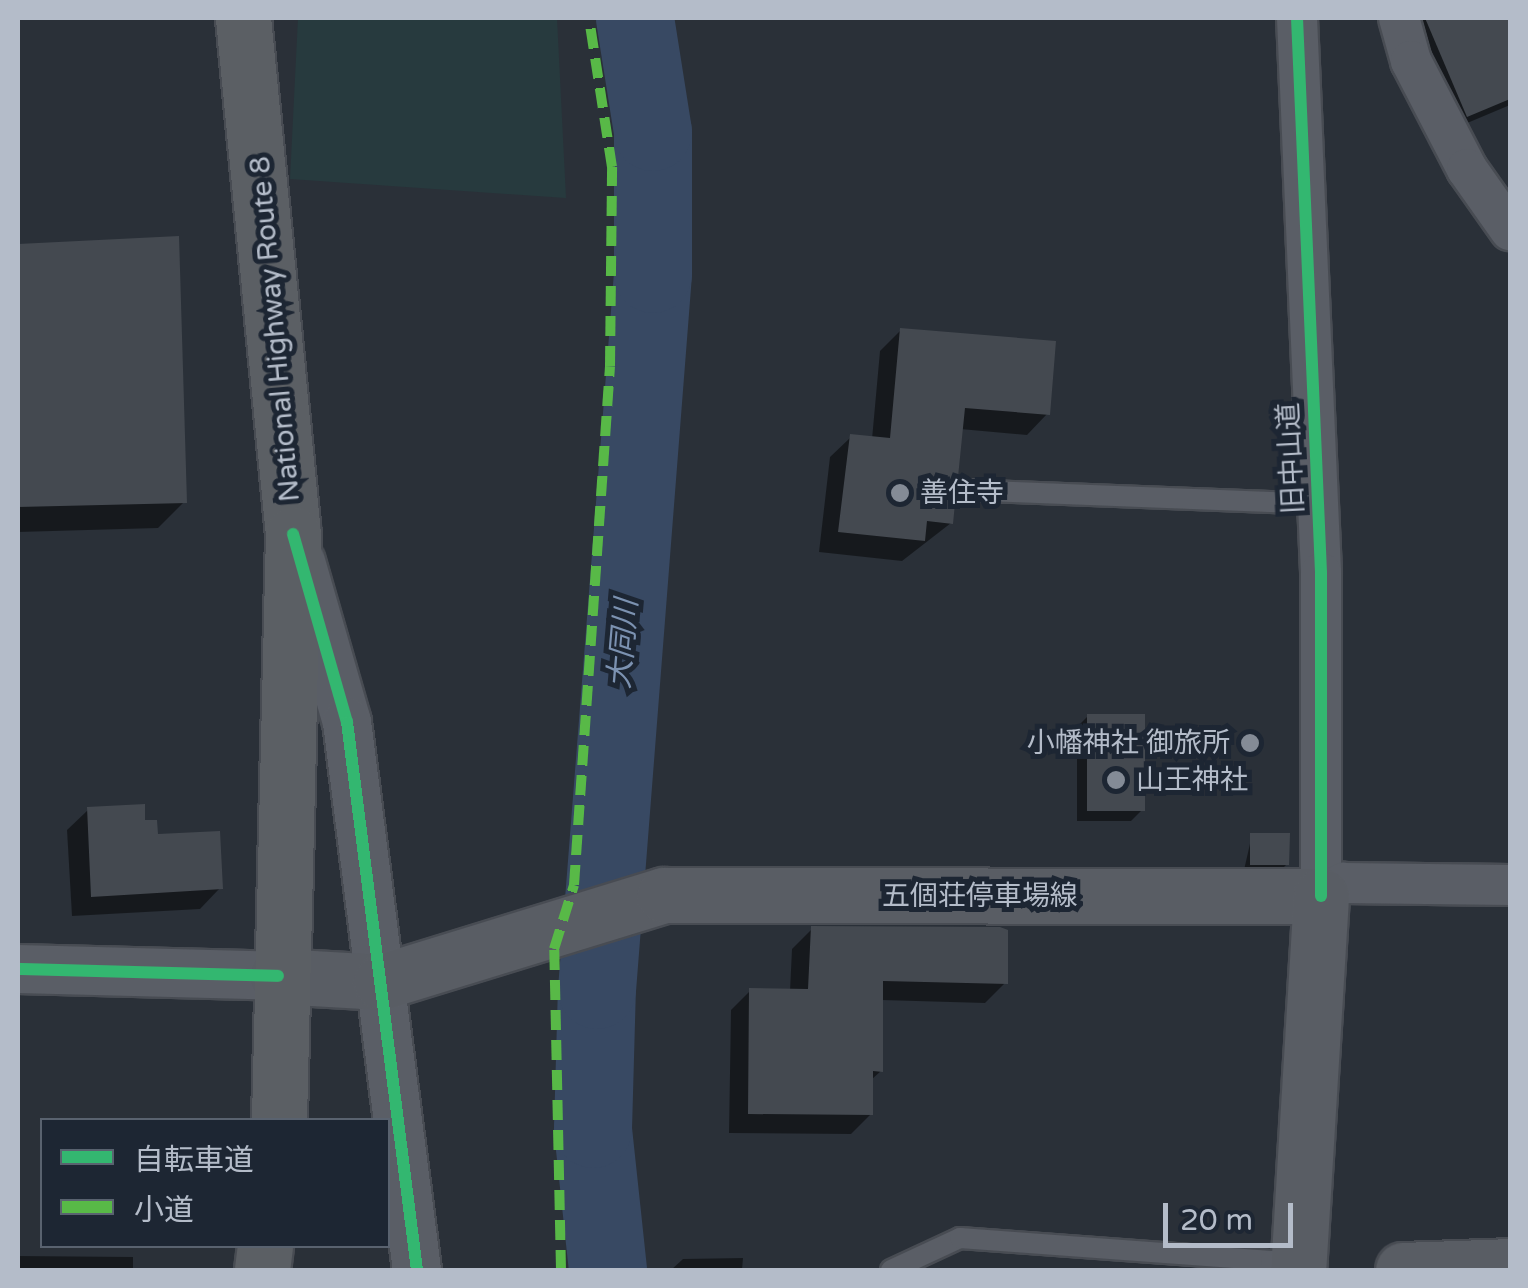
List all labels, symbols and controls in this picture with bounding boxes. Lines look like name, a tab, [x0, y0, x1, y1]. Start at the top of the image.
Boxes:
street label: National Highway Route 8	[243, 155, 307, 503]
street label: 旧中山道	[1271, 401, 1311, 515]
place label: 善住寺	[920, 476, 1004, 510]
marker: 善住寺	[889, 482, 911, 504]
water label: 大同川	[602, 598, 646, 690]
place label: 小幡神社 御旅所	[1027, 726, 1230, 760]
marker: 小幡神社 御旅所	[1239, 732, 1261, 754]
place label: 山王神社	[1136, 763, 1248, 797]
marker: 山王神社	[1105, 769, 1127, 791]
street label: 五個荘停車場線	[882, 879, 1078, 913]
legend	[40, 1118, 390, 1248]
text: 自転車道	[134, 1142, 254, 1179]
scale bar	[1168, 1183, 1298, 1245]
text: 小道	[134, 1192, 194, 1229]
text: 20 m	[1180, 1202, 1253, 1239]

